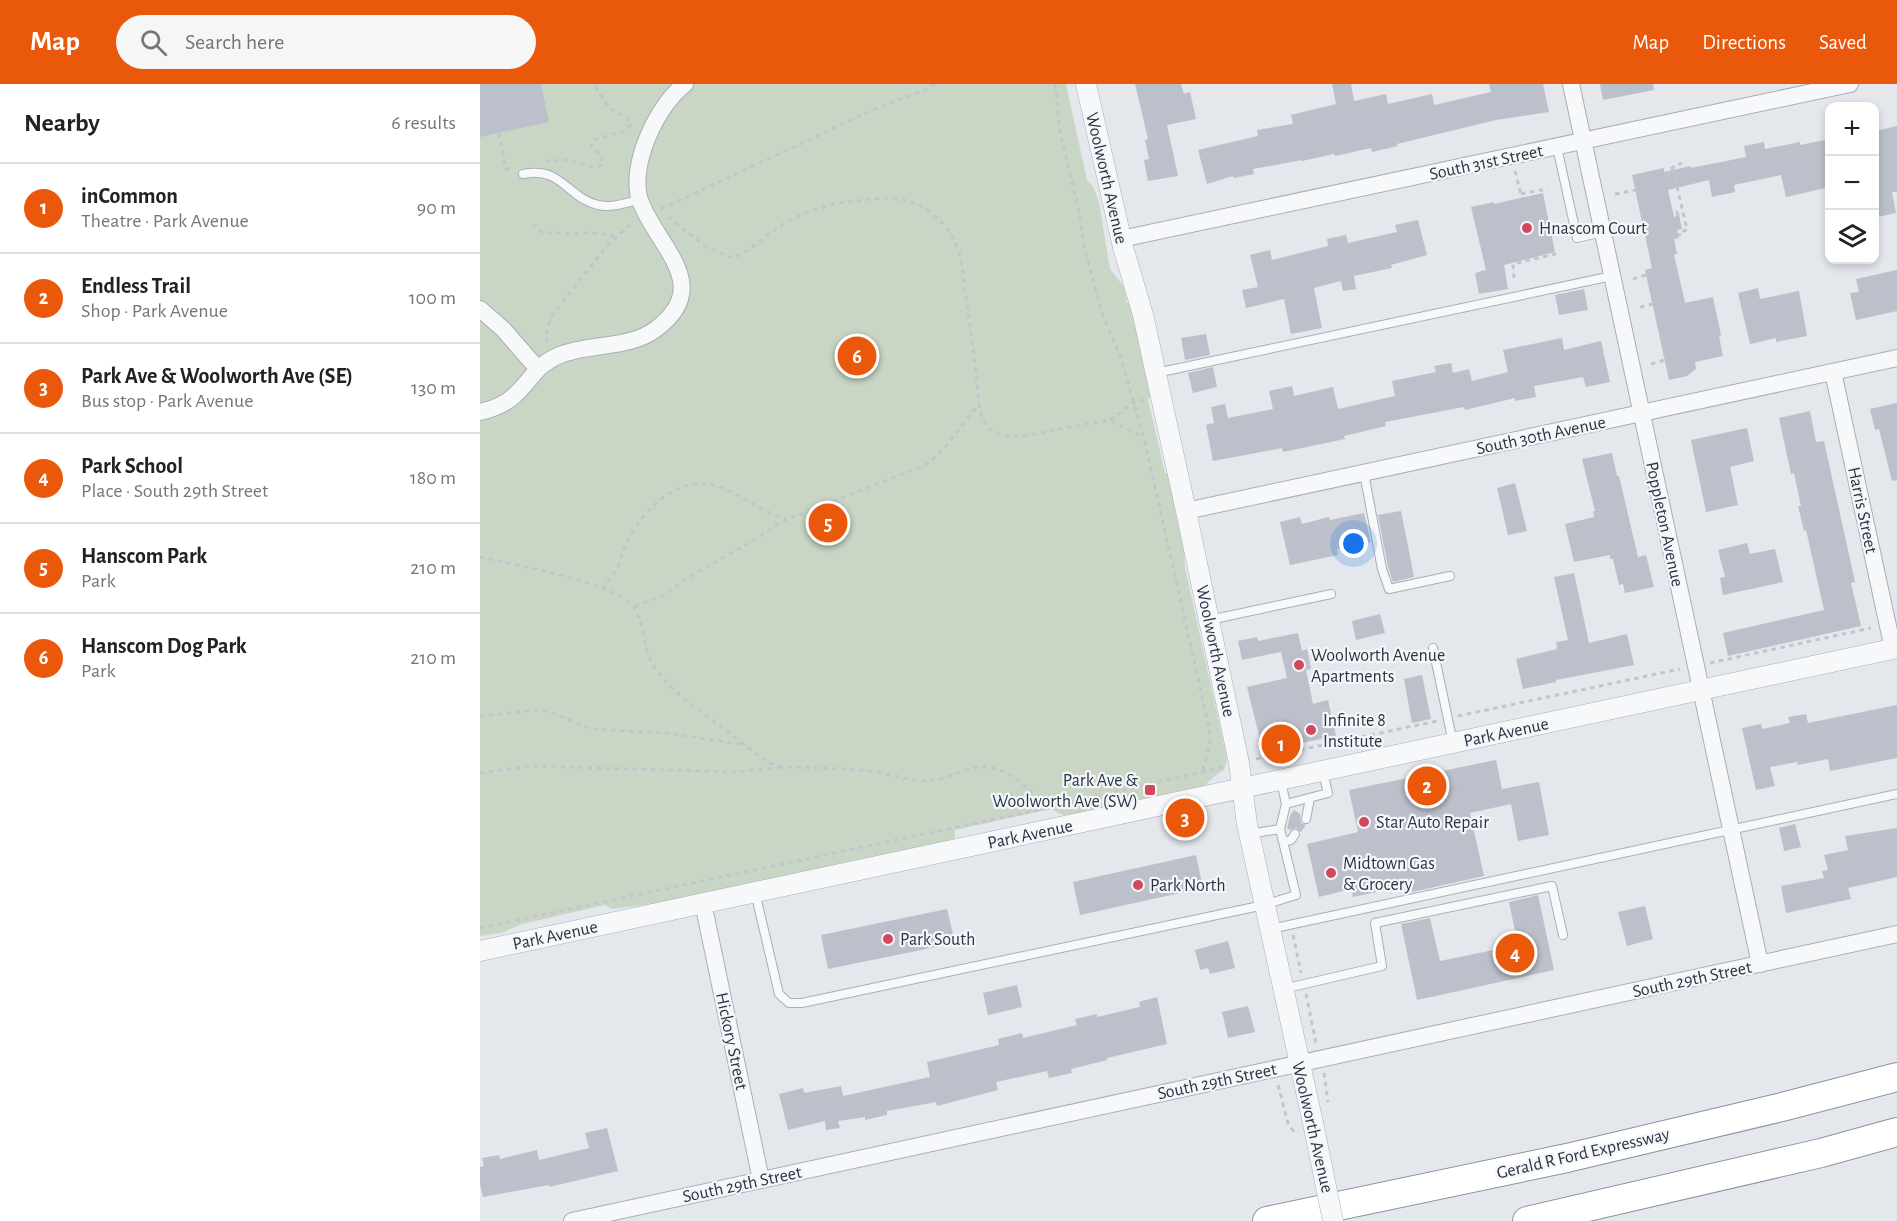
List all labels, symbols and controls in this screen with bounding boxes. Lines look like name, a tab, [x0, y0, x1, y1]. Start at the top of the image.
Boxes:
search box	[116, 15, 536, 69]
icon: search	[137, 26, 170, 59]
text: Map	[30, 28, 80, 56]
text: Search here	[185, 31, 284, 53]
text: Map	[1633, 32, 1669, 53]
text: Directions	[1702, 32, 1786, 53]
text: Saved	[1819, 32, 1867, 53]
map controls	[1825, 102, 1879, 264]
button: +	[1825, 102, 1879, 156]
text: Nearby	[24, 110, 100, 136]
street label: Woolworth Avenue	[1082, 111, 1130, 246]
text: 6 results	[391, 113, 456, 133]
street label: South 31st Street	[1428, 142, 1545, 184]
button: −	[1825, 156, 1879, 210]
text: inCommon	[81, 185, 178, 207]
text: 1	[40, 198, 47, 218]
text: 90 m	[417, 198, 456, 218]
button: layers	[1825, 210, 1879, 264]
text: Theatre · Park Avenue	[81, 211, 249, 231]
place label: Hnascom Court	[1539, 220, 1647, 238]
marker: Hnascom Court	[1520, 221, 1534, 235]
text: Endless Trail	[81, 275, 191, 297]
text: 2	[39, 288, 48, 308]
text: 100 m	[409, 288, 456, 308]
text: Shop · Park Avenue	[81, 301, 228, 321]
pin: 6	[838, 334, 877, 378]
text: Park Ave & Woolworth Ave (SE)	[81, 365, 353, 387]
text: 3	[39, 378, 48, 398]
text: 130 m	[411, 378, 456, 398]
text: Bus stop · Park Avenue	[81, 391, 253, 411]
street label: South 30th Avenue	[1475, 413, 1607, 458]
text: Park School	[81, 455, 183, 477]
street label: Poppleton Avenue	[1642, 460, 1686, 588]
street label: Harris Street	[1844, 465, 1880, 555]
text: 4	[38, 468, 49, 488]
text: 180 m	[410, 468, 456, 488]
text: Place · South 29th Street	[81, 481, 268, 501]
pin: 5	[808, 500, 848, 546]
your location	[1339, 529, 1368, 558]
text: Hanscom Park	[81, 545, 207, 567]
text: 5	[39, 558, 48, 578]
text: 210 m	[410, 558, 456, 578]
text: Park	[81, 571, 116, 591]
street label: Woolworth Avenue	[1192, 584, 1238, 719]
text: Hanscom Dog Park	[81, 635, 247, 657]
place label: Woolworth Avenue Apartments	[1311, 647, 1445, 686]
text: 6	[39, 648, 48, 668]
text: 210 m	[410, 648, 456, 668]
marker: Woolworth Avenue Apartments	[1292, 658, 1306, 672]
text: Park	[81, 661, 116, 681]
place label: Infinite 8 Institute	[1323, 712, 1386, 751]
street label: Park Avenue	[1462, 715, 1550, 751]
pin: 1	[1262, 722, 1300, 766]
marker: Infinite 8 Institute	[1304, 723, 1318, 737]
pin: 2	[1408, 764, 1446, 808]
place label: Park Ave & Woolworth Ave (SW)	[992, 772, 1138, 811]
marker: Park Ave & Woolworth Ave (SW)	[1143, 783, 1157, 797]
pin: 3	[1166, 796, 1204, 840]
place label: Star Auto Repair	[1376, 814, 1489, 832]
marker: Star Auto Repair	[1357, 815, 1371, 829]
street label: Park Avenue	[986, 817, 1074, 853]
place label: Midtown Gas & Grocery	[1343, 855, 1435, 894]
marker: Midtown Gas & Grocery	[1324, 866, 1338, 880]
place label: Park North	[1150, 877, 1226, 895]
marker: Park North	[1131, 878, 1145, 892]
street label: Park Avenue	[511, 918, 599, 954]
pin: 4	[1496, 930, 1534, 976]
place label: Park South	[900, 931, 975, 949]
marker: Park South	[881, 932, 895, 946]
street label: South 29th Street	[1631, 959, 1754, 1001]
street label: Hickory Street	[712, 991, 750, 1092]
street label: Woolworth Avenue	[1288, 1060, 1336, 1195]
street label: South 29th Street	[1156, 1061, 1279, 1103]
street label: Gerald R Ford Expressway	[1495, 1125, 1672, 1183]
street label: South 29th Street	[681, 1164, 804, 1206]

